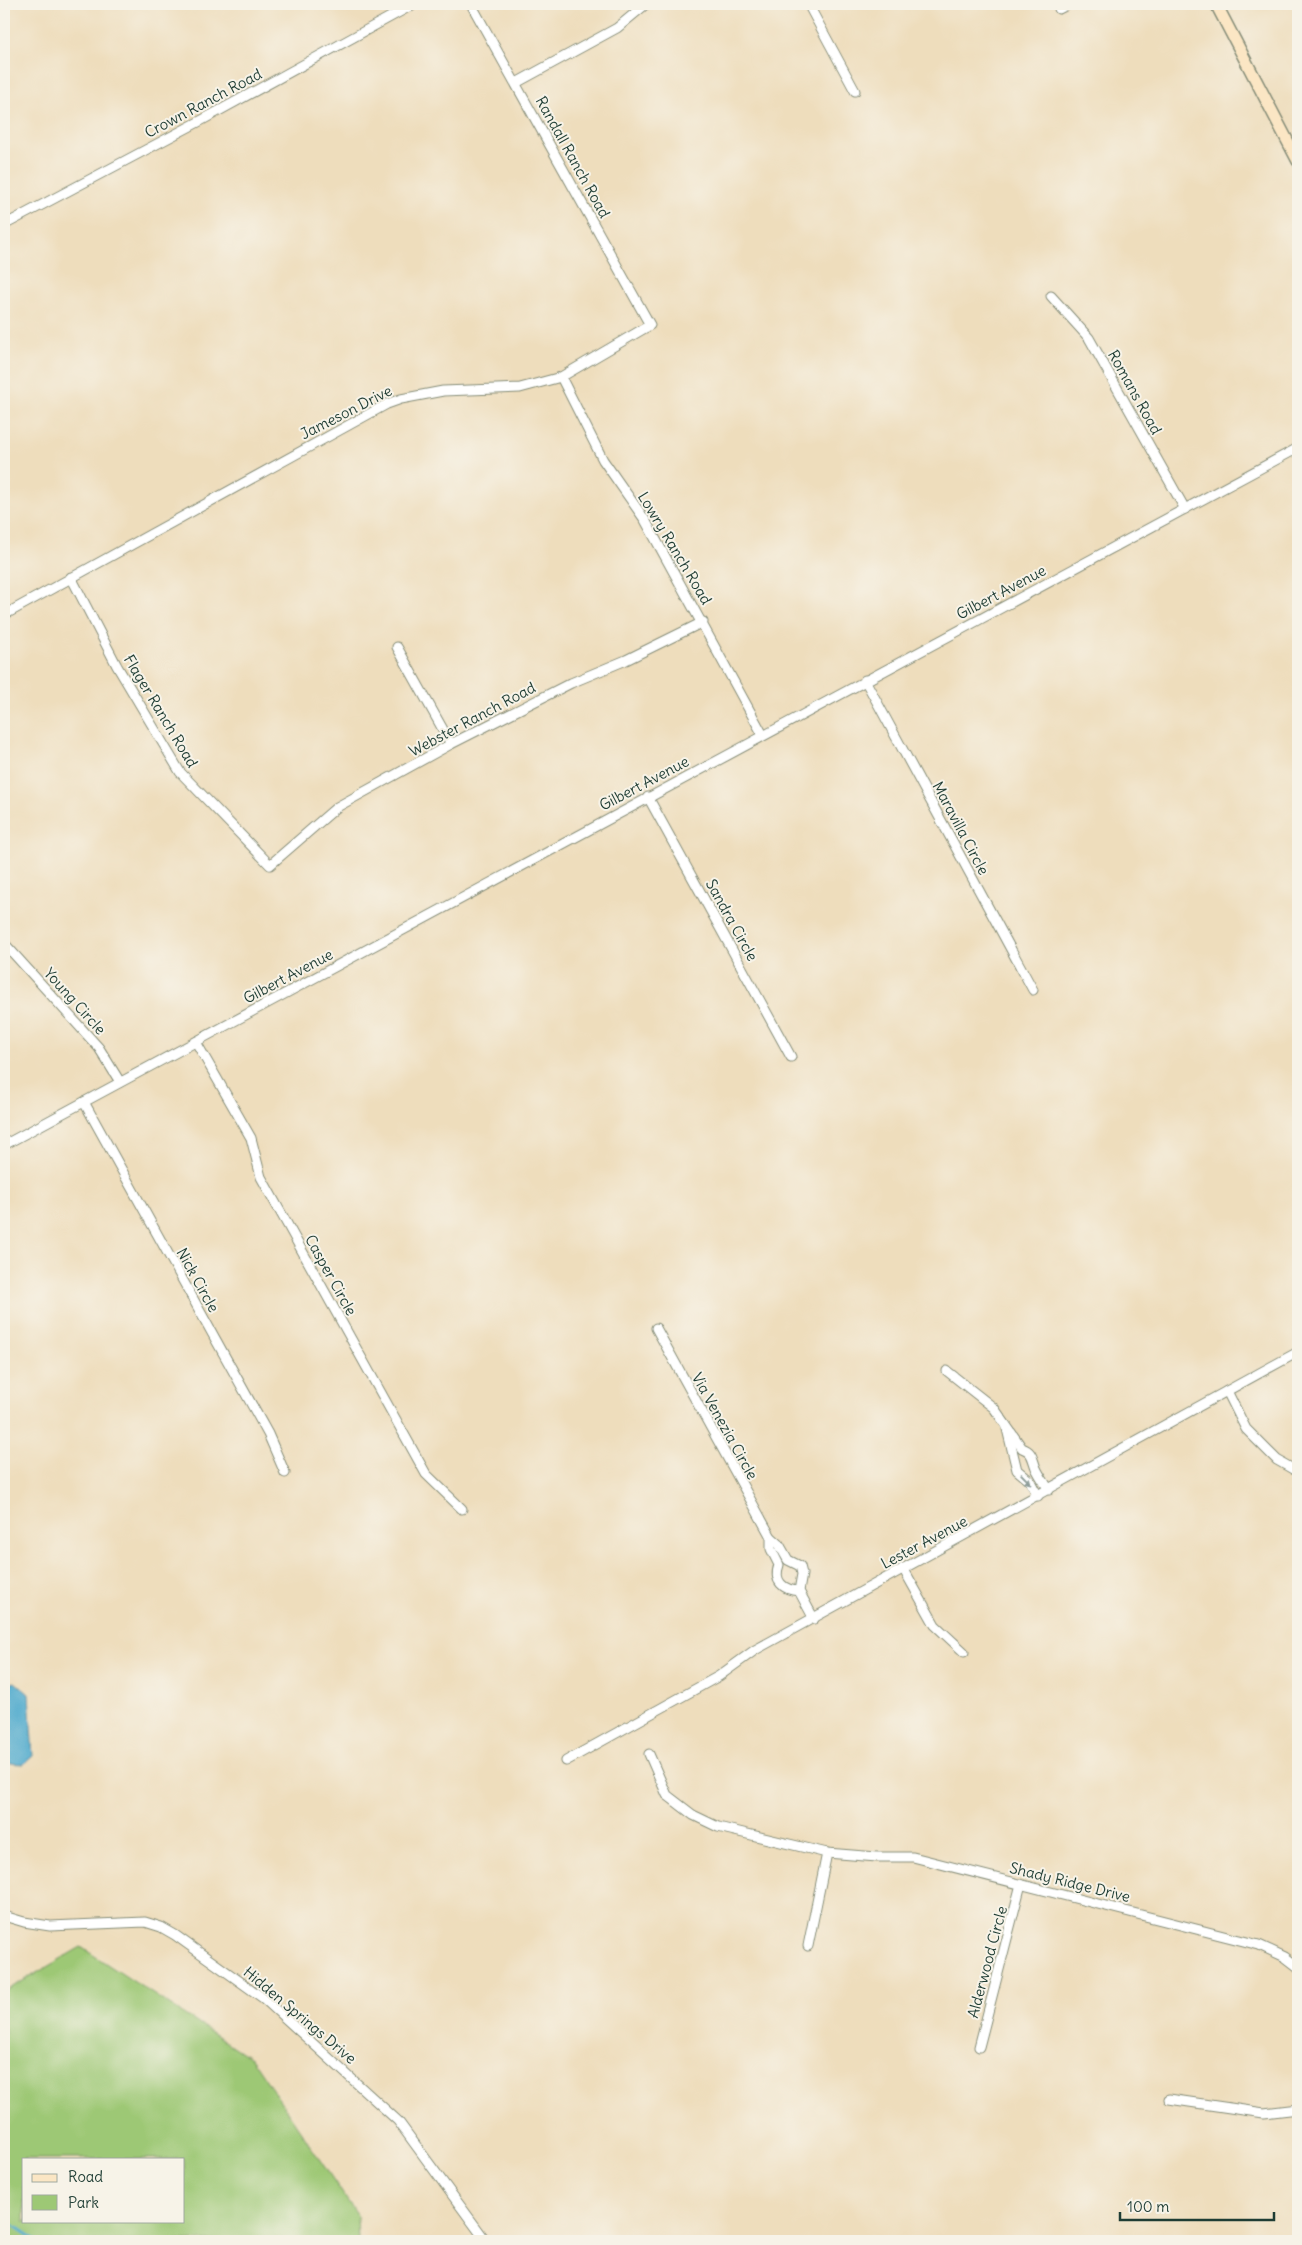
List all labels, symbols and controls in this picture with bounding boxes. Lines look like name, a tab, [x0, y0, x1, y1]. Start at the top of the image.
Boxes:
street label: Crown Ranch Road	[141, 64, 265, 142]
street label: Randall Ranch Road	[532, 93, 614, 221]
street label: Romans Road	[1104, 346, 1166, 438]
street label: Jameson Drive	[297, 381, 395, 443]
street label: Lowry Ranch Road	[634, 488, 716, 608]
street label: Gilbert Avenue	[953, 560, 1049, 624]
street label: Flager Ranch Road	[120, 651, 202, 771]
street label: Webster Ranch Road	[405, 678, 539, 760]
street label: Gilbert Avenue	[596, 751, 692, 815]
street label: Maravilla Circle	[928, 778, 994, 878]
street label: Sandra Circle	[702, 876, 762, 964]
street label: Gilbert Avenue	[240, 944, 336, 1008]
street label: Young Circle	[40, 964, 110, 1038]
street label: Casper Circle	[301, 1231, 361, 1319]
street label: Nick Circle	[173, 1244, 223, 1316]
street label: Via Venezia Circle	[688, 1369, 762, 1483]
one-way arrow	[1020, 1473, 1032, 1485]
street label: Lester Avenue	[877, 1511, 971, 1573]
street label: Shady Ridge Drive	[1008, 1858, 1132, 1906]
street label: Alderwood Circle	[963, 1904, 1011, 2020]
street label: Hidden Springs Drive	[240, 1962, 360, 2068]
legend	[22, 2158, 185, 2222]
text: Road	[68, 2167, 103, 2186]
scale bar	[1120, 2190, 1273, 2222]
text: Park	[68, 2193, 99, 2212]
text: 100 m	[1127, 2197, 1169, 2216]

